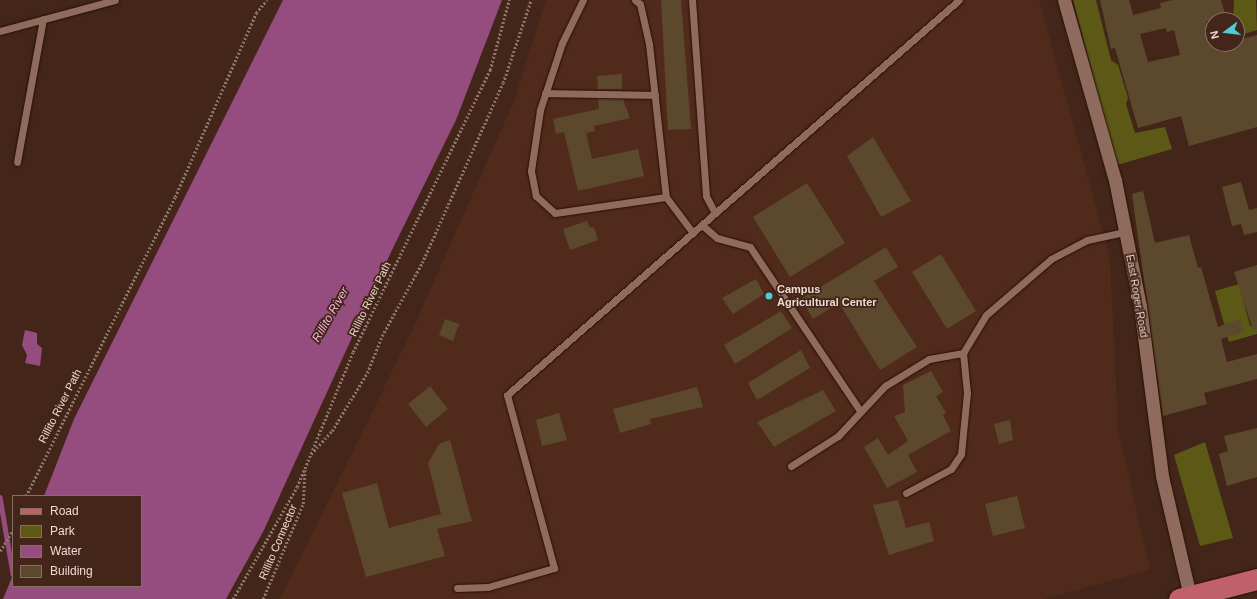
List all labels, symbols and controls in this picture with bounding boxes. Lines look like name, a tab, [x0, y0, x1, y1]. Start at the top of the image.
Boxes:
north arrow	[1205, 12, 1245, 52]
text: N	[1208, 29, 1221, 40]
street label: East Roger Road	[1123, 253, 1151, 339]
street label: Rillito River Path	[346, 260, 394, 338]
place label: Campus Agricultural Center	[777, 283, 877, 309]
water label: Rillito River	[310, 285, 352, 345]
marker: Campus Agricultural Center	[764, 291, 774, 301]
street label: Rillito River Path	[36, 367, 84, 445]
legend	[12, 495, 142, 587]
street label: Rillito Connector	[256, 502, 300, 582]
text: Road	[50, 504, 79, 518]
text: Park	[50, 524, 75, 538]
text: Water	[50, 544, 82, 558]
text: Building	[50, 564, 93, 578]

